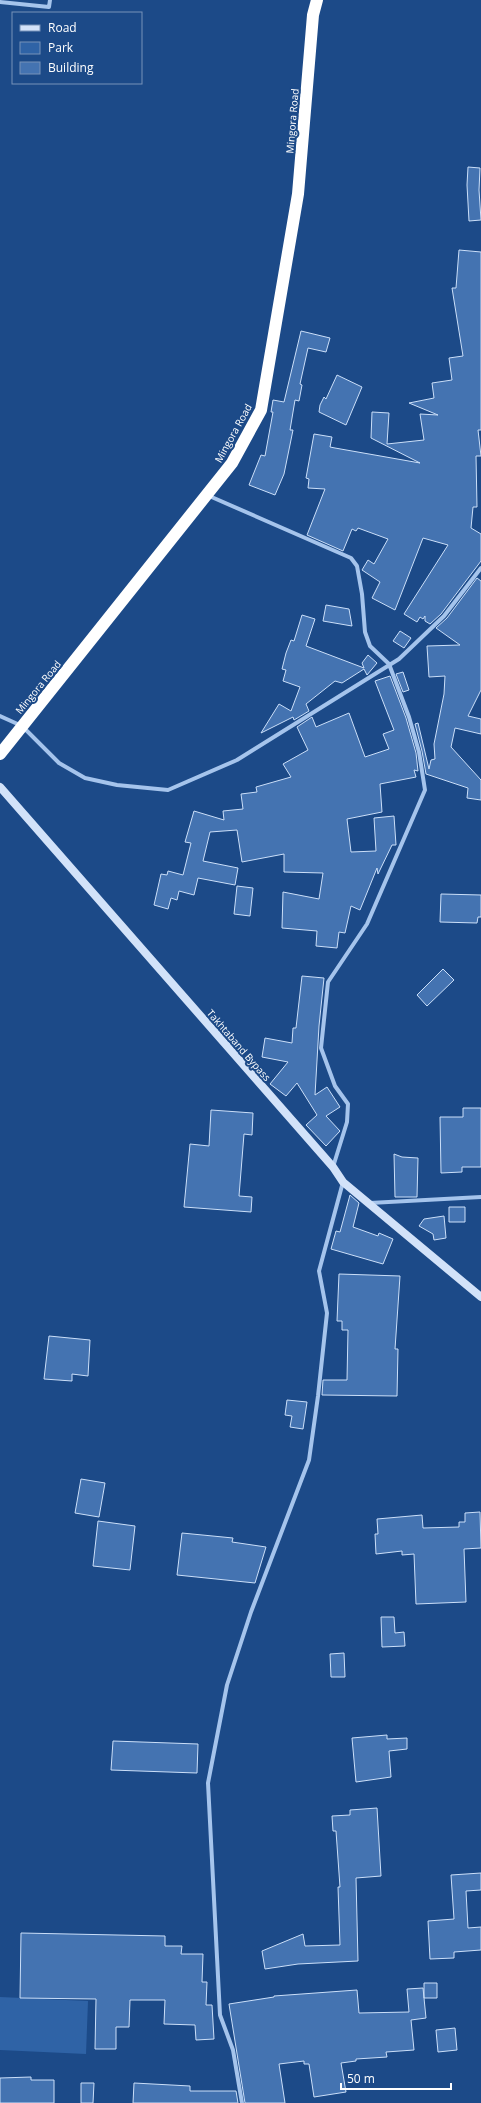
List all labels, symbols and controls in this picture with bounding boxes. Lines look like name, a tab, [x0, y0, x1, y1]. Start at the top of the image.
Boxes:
legend	[12, 12, 142, 84]
text: Road	[48, 19, 77, 36]
text: Park	[48, 39, 74, 56]
text: Building	[48, 59, 94, 76]
street label: Mingora Road	[282, 88, 302, 154]
street label: Mingora Road	[211, 401, 255, 465]
street label: Mingora Road	[12, 657, 64, 717]
street label: Takhtaband Bypass	[204, 1006, 274, 1084]
scale bar	[341, 2065, 451, 2091]
text: 50 m	[347, 2070, 375, 2087]

